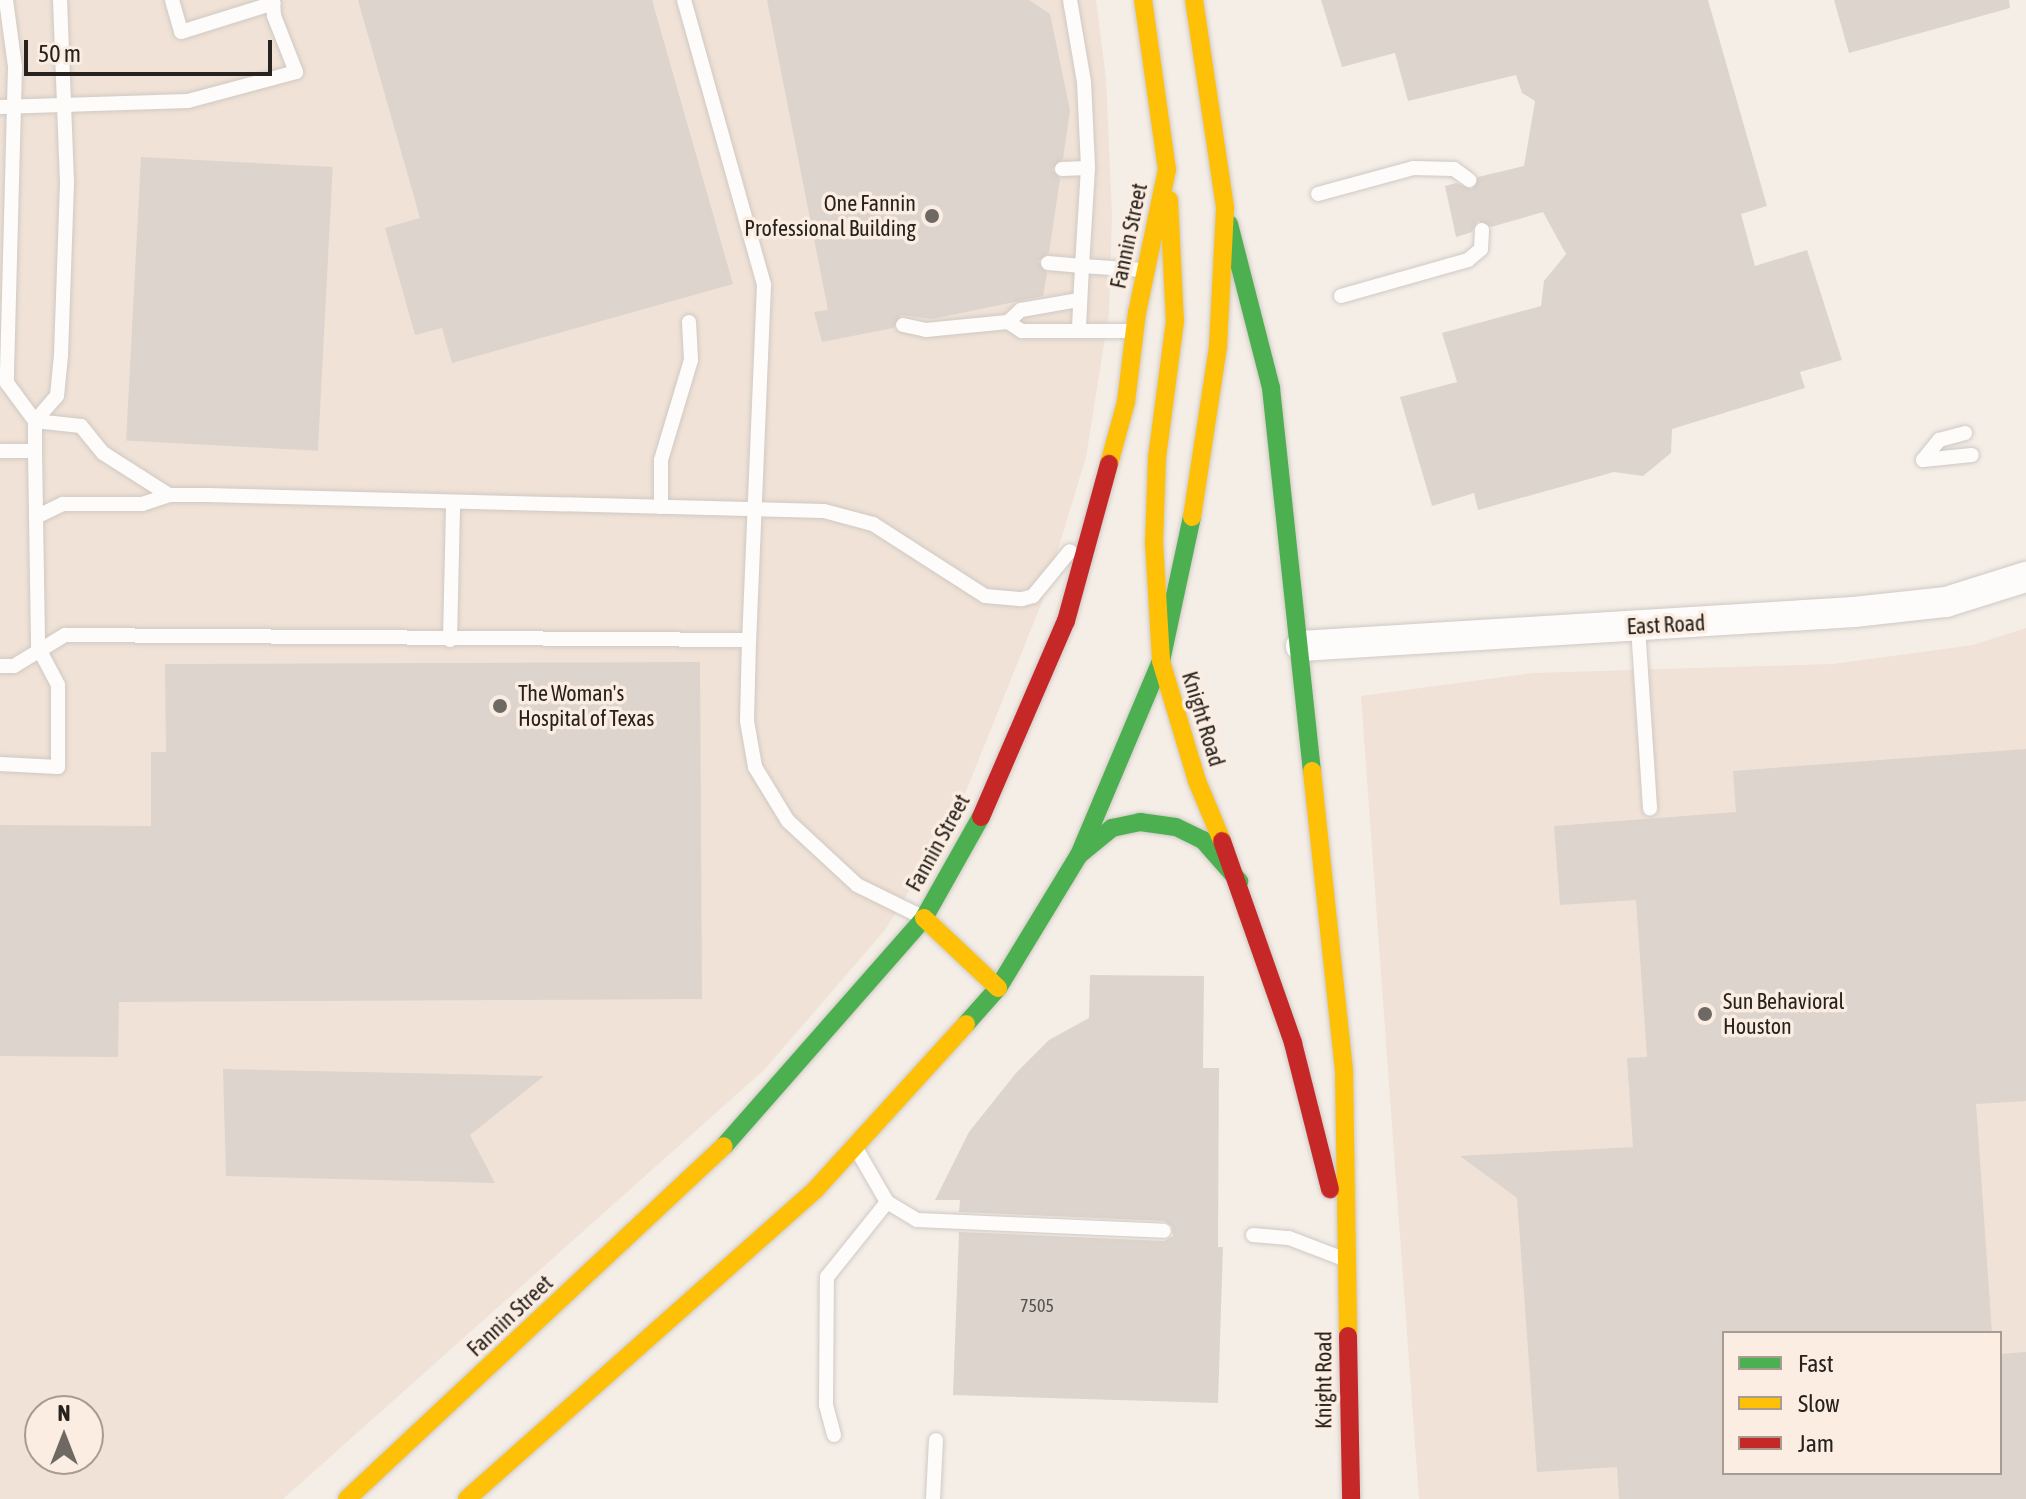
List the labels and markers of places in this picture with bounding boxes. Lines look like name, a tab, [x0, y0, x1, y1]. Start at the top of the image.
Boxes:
place label: One Fannin Professional Building	[744, 190, 916, 242]
marker: One Fannin Professional Building	[923, 207, 941, 225]
place label: The Woman's Hospital of Texas	[518, 680, 654, 732]
marker: The Woman's Hospital of Texas	[489, 695, 511, 717]
place label: Sun Behavioral Houston	[1723, 988, 1844, 1040]
marker: Sun Behavioral Houston	[1694, 1003, 1716, 1025]

